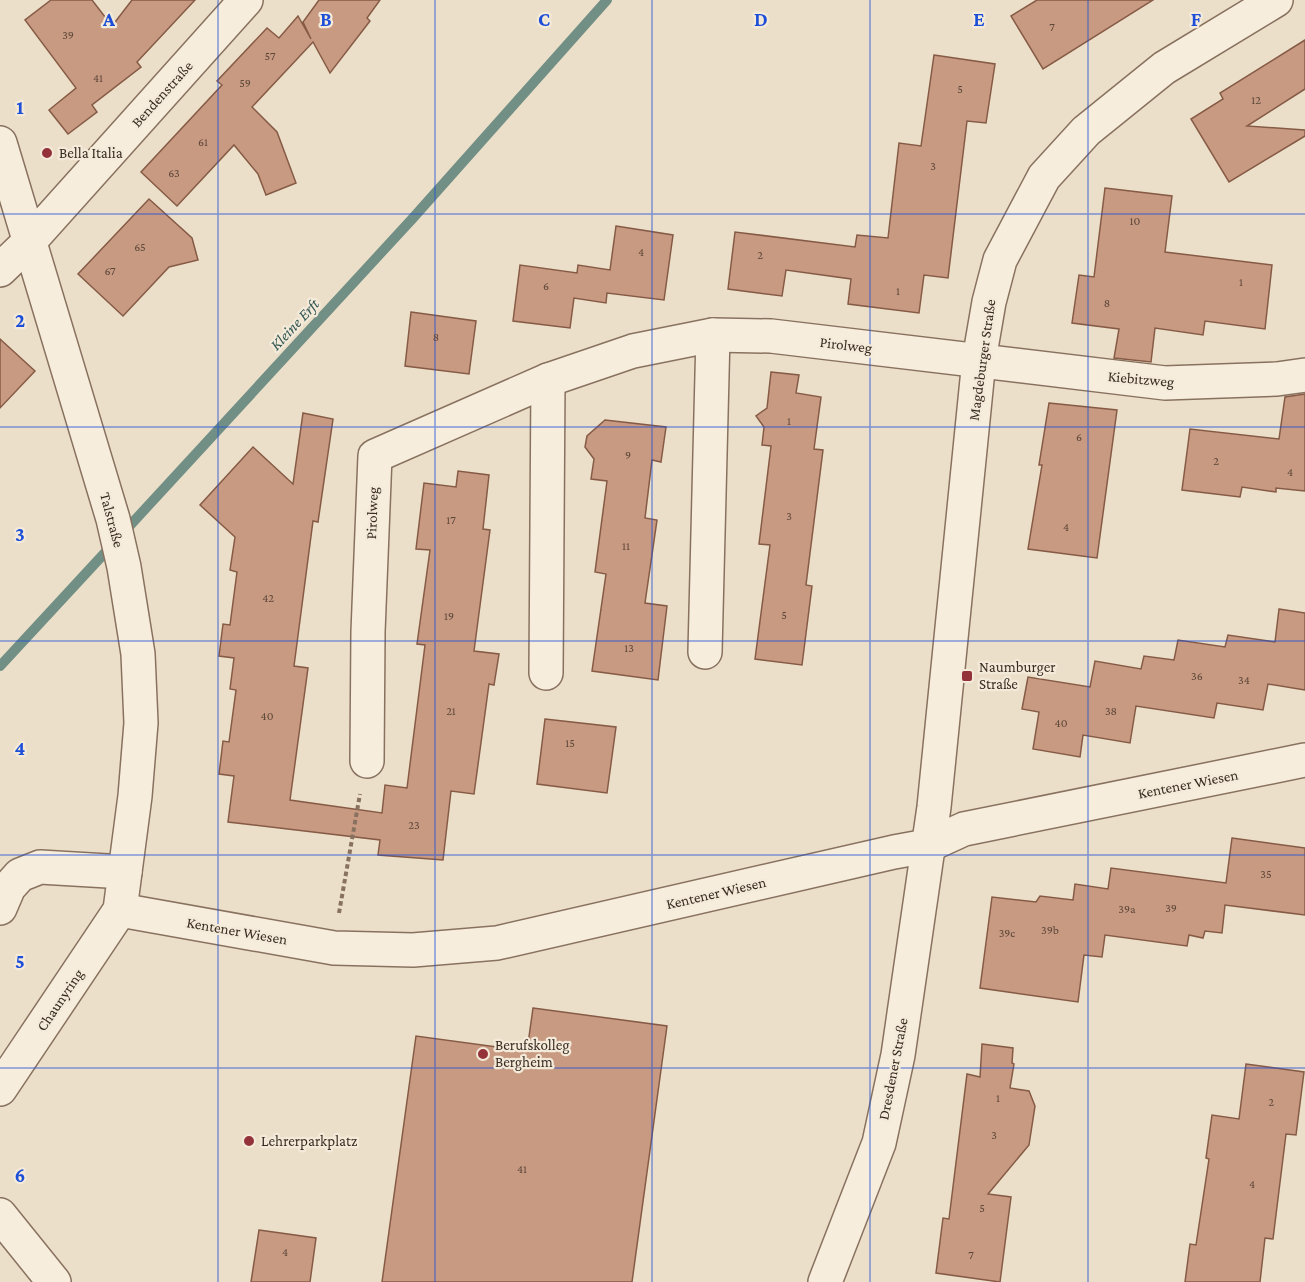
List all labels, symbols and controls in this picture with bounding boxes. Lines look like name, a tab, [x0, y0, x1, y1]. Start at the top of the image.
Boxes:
text: A	[102, 8, 116, 30]
text: B	[320, 8, 332, 30]
text: C	[538, 8, 550, 30]
text: D	[754, 8, 768, 30]
text: E	[973, 8, 985, 30]
text: F	[1191, 8, 1202, 30]
house number: 7	[1049, 20, 1055, 34]
house number: 39	[62, 28, 74, 42]
house number: 57	[265, 49, 276, 63]
street label: Bendenstraße	[128, 57, 196, 130]
house number: 41	[93, 71, 103, 85]
house number: 59	[239, 76, 251, 90]
house number: 5	[957, 82, 963, 96]
house number: 12	[1251, 93, 1261, 107]
text: 1	[16, 96, 24, 118]
house number: 61	[198, 135, 208, 149]
place label: Bella Italia	[59, 145, 123, 161]
marker: Bella Italia	[40, 146, 54, 160]
house number: 3	[930, 159, 936, 173]
house number: 63	[168, 166, 180, 180]
house number: 10	[1130, 214, 1141, 228]
house number: 65	[134, 240, 146, 254]
house number: 4	[638, 245, 644, 259]
house number: 2	[757, 248, 763, 262]
house number: 67	[104, 264, 116, 278]
house number: 1	[1239, 275, 1243, 289]
house number: 6	[543, 279, 549, 293]
house number: 1	[896, 284, 900, 298]
water label: Kleine Erft	[266, 295, 323, 354]
house number: 8	[1104, 296, 1110, 310]
street label: Magdeburger Straße	[966, 298, 999, 422]
text: 2	[15, 309, 25, 331]
house number: 8	[433, 330, 439, 344]
street label: Pirolweg	[819, 334, 873, 357]
street label: Kiebitzweg	[1107, 368, 1175, 391]
house number: 1	[787, 414, 791, 428]
house number: 6	[1076, 430, 1082, 444]
house number: 9	[625, 448, 631, 462]
house number: 2	[1213, 454, 1219, 468]
house number: 4	[1287, 465, 1293, 479]
street label: Pirolweg	[363, 486, 382, 540]
street label: Talstraße	[97, 491, 127, 550]
house number: 3	[786, 509, 792, 523]
house number: 17	[446, 513, 456, 527]
house number: 4	[1063, 520, 1069, 534]
text: 3	[15, 523, 25, 545]
house number: 11	[622, 539, 630, 553]
house number: 42	[262, 591, 274, 605]
house number: 5	[781, 608, 787, 622]
house number: 19	[444, 609, 454, 623]
house number: 13	[624, 641, 634, 655]
place label: Naumburger Straße	[979, 659, 1056, 692]
marker: Naumburger Straße	[960, 669, 974, 683]
house number: 36	[1191, 669, 1203, 683]
house number: 34	[1238, 673, 1250, 687]
house number: 21	[446, 704, 456, 718]
house number: 38	[1105, 704, 1117, 718]
house number: 40	[261, 709, 274, 723]
house number: 40	[1055, 716, 1068, 730]
house number: 15	[565, 736, 575, 750]
text: 4	[15, 737, 26, 759]
street label: Kentener Wiesen	[1136, 766, 1240, 802]
house number: 23	[408, 818, 420, 832]
house number: 35	[1260, 867, 1272, 881]
street label: Kentener Wiesen	[665, 874, 767, 912]
house number: 39	[1165, 901, 1177, 915]
house number: 39a	[1118, 902, 1136, 916]
street label: Kentener Wiesen	[185, 914, 289, 948]
house number: 39b	[1041, 923, 1059, 937]
house number: 39c	[999, 926, 1015, 940]
text: 5	[15, 950, 25, 972]
street label: Chaunyring	[33, 966, 87, 1035]
street label: Dresdener Straße	[875, 1016, 911, 1121]
place label: Berufskolleg Bergheim	[495, 1037, 570, 1071]
marker: Berufskolleg Bergheim	[476, 1047, 490, 1061]
house number: 1	[996, 1091, 1000, 1105]
house number: 2	[1268, 1095, 1274, 1109]
house number: 3	[991, 1128, 997, 1142]
place label: Lehrerparkplatz	[261, 1133, 357, 1150]
marker: Lehrerparkplatz	[242, 1134, 256, 1148]
house number: 41	[517, 1162, 527, 1176]
text: 6	[15, 1164, 25, 1186]
house number: 4	[1249, 1177, 1255, 1191]
house number: 5	[979, 1201, 985, 1215]
house number: 4	[282, 1245, 288, 1259]
house number: 7	[968, 1248, 974, 1262]

